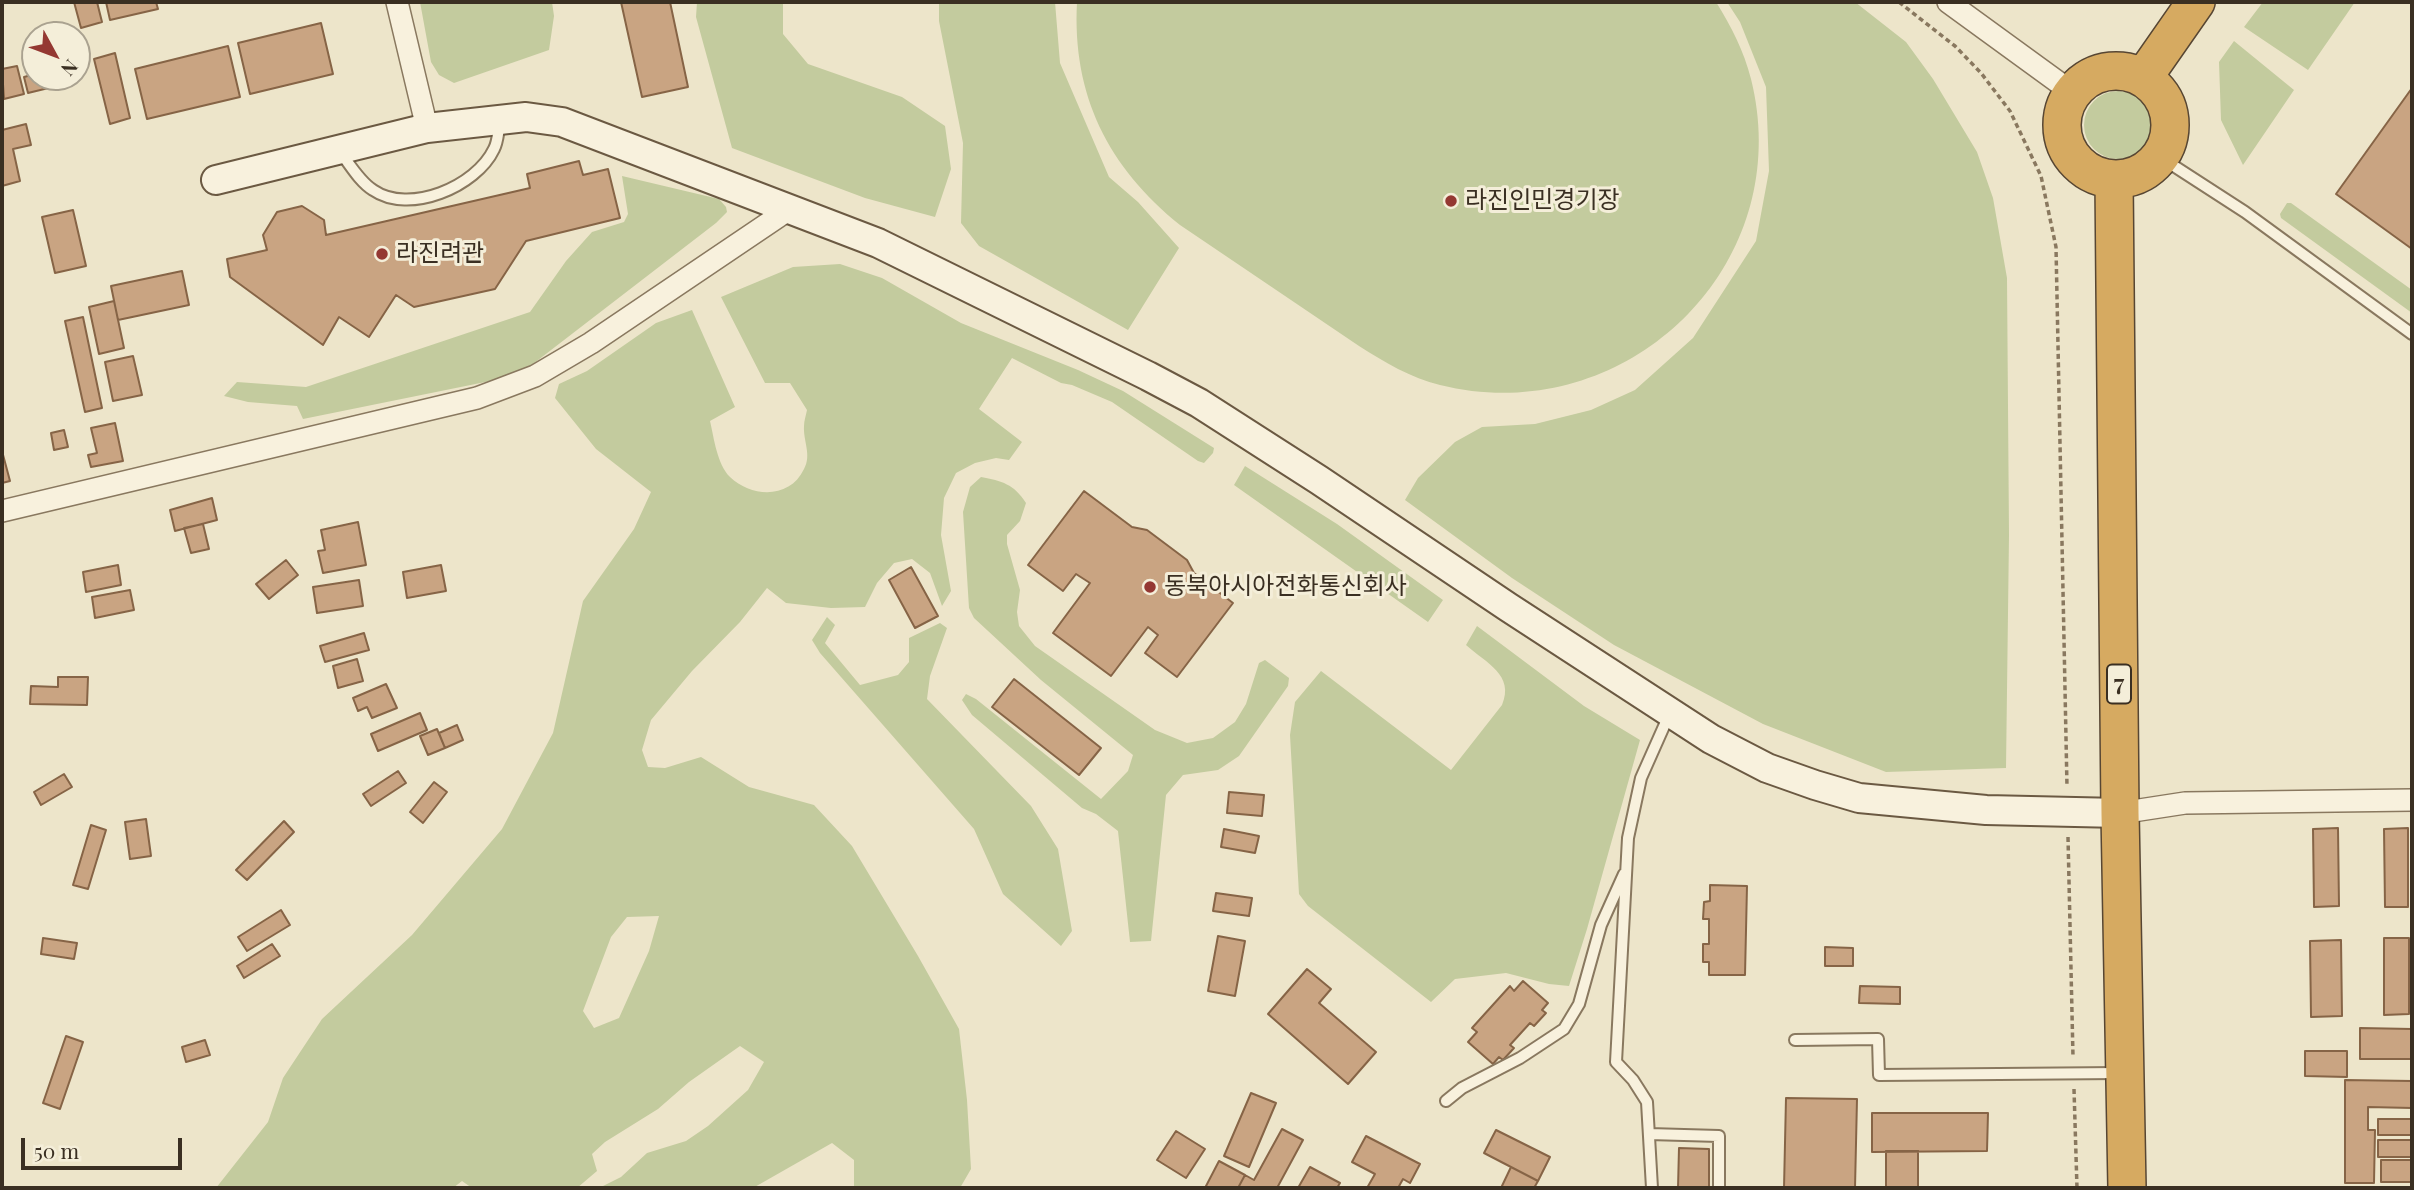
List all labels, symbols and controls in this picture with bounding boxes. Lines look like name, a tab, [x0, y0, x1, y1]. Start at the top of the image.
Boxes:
north arrow	[21, 21, 91, 91]
text: N	[56, 55, 85, 82]
place label: 라진인민경기장	[1465, 187, 1620, 215]
marker: 라진인민경기장	[1443, 193, 1459, 209]
place label: 라진려관	[396, 240, 484, 268]
marker: 라진려관	[374, 246, 390, 262]
place label: 동북아시아전화통신회사	[1164, 573, 1407, 601]
marker: 동북아시아전화통신회사	[1142, 579, 1158, 595]
road number: 7	[2107, 664, 2131, 704]
scale bar	[24, 1124, 186, 1168]
text: 50 m	[34, 1136, 79, 1164]

